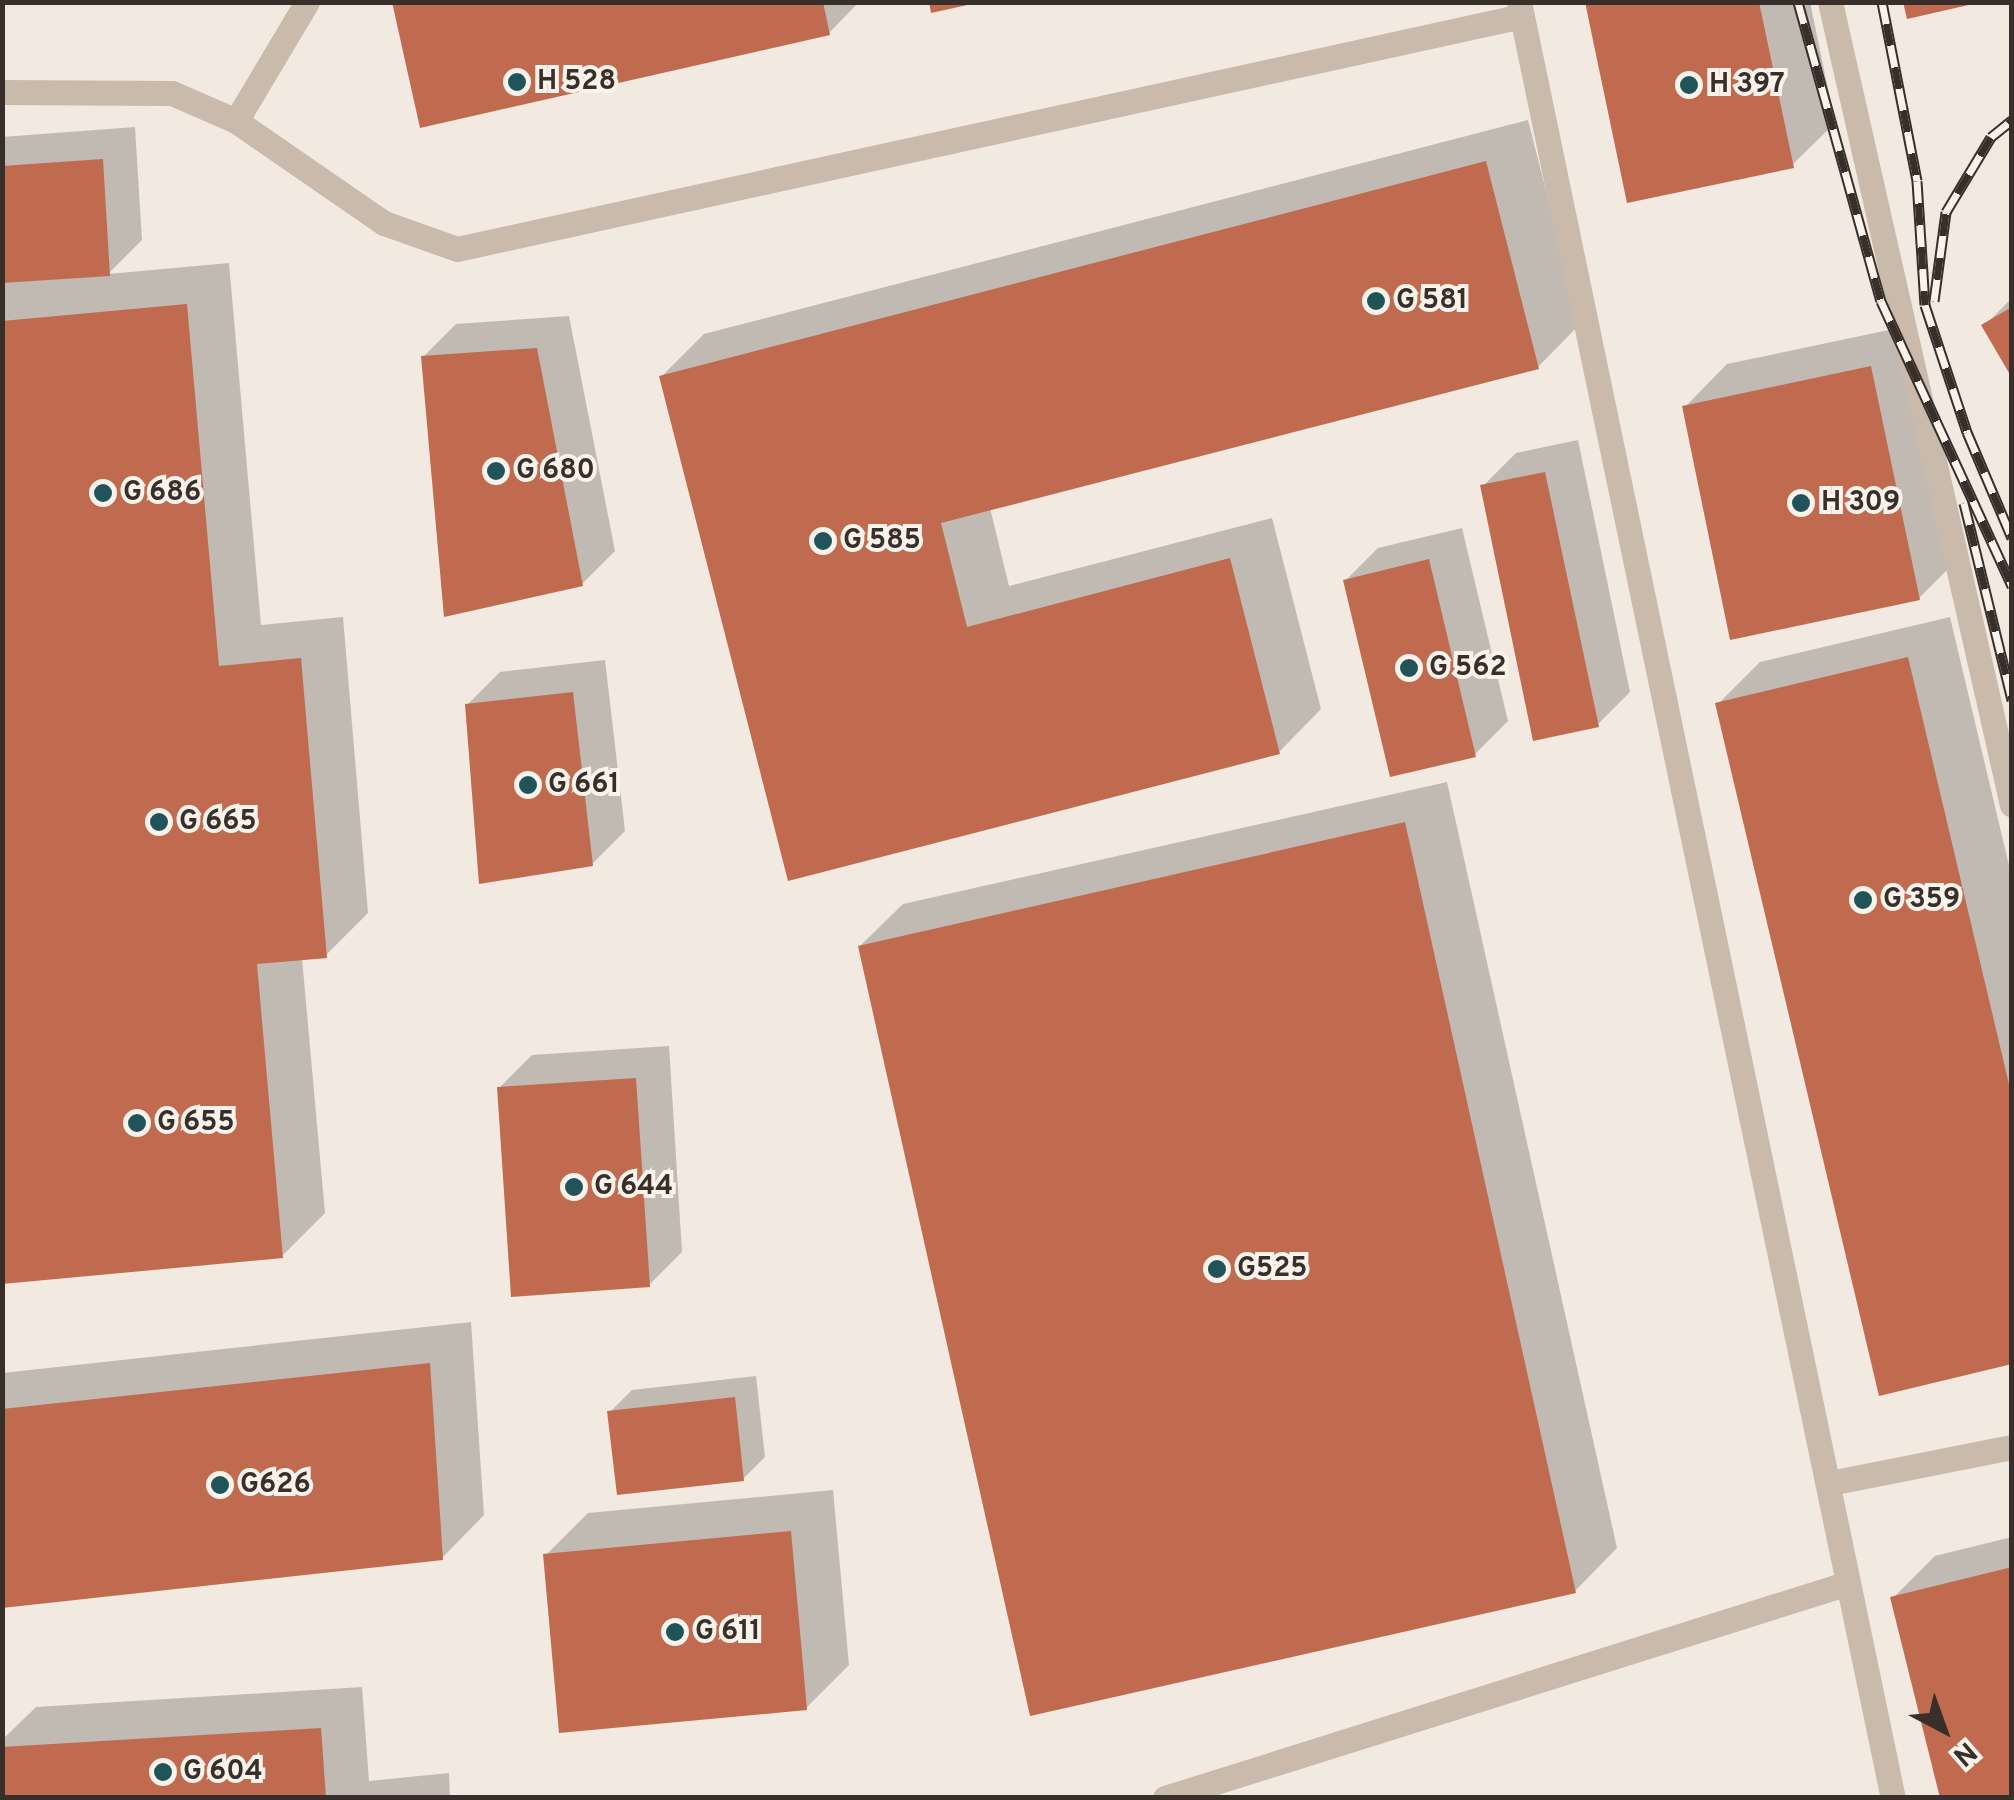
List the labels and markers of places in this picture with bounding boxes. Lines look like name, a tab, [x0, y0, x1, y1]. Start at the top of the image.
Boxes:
place label: H 528	[537, 65, 616, 99]
place label: H 397	[1709, 68, 1785, 102]
marker: H 528	[506, 71, 528, 93]
marker: H 397	[1678, 74, 1700, 96]
place label: G 581	[1396, 284, 1468, 318]
marker: G 581	[1365, 290, 1387, 312]
place label: G 680	[516, 454, 595, 488]
marker: G 680	[485, 460, 507, 482]
place label: G 686	[123, 476, 201, 510]
marker: G 686	[92, 482, 114, 504]
place label: H 309	[1821, 486, 1900, 520]
marker: H 309	[1790, 492, 1812, 514]
place label: G 585	[843, 524, 921, 558]
marker: G 585	[812, 530, 834, 552]
place label: G 562	[1429, 651, 1507, 685]
marker: G 562	[1398, 657, 1420, 679]
place label: G 661	[548, 768, 620, 802]
marker: G 661	[517, 774, 539, 796]
place label: G 665	[179, 805, 257, 839]
marker: G 665	[148, 811, 170, 833]
place label: G 359	[1883, 883, 1960, 917]
marker: G 359	[1852, 889, 1874, 911]
place label: G 655	[157, 1106, 235, 1140]
marker: G 655	[126, 1112, 148, 1134]
place label: G 644	[594, 1170, 673, 1204]
marker: G 644	[563, 1176, 585, 1198]
place label: G525	[1237, 1252, 1307, 1286]
marker: G525	[1206, 1258, 1228, 1280]
place label: G626	[240, 1468, 311, 1502]
marker: G626	[209, 1474, 231, 1496]
place label: G 611	[695, 1615, 761, 1649]
marker: G 611	[664, 1621, 686, 1643]
place label: G 604	[183, 1755, 263, 1789]
marker: G 604	[152, 1761, 174, 1783]

